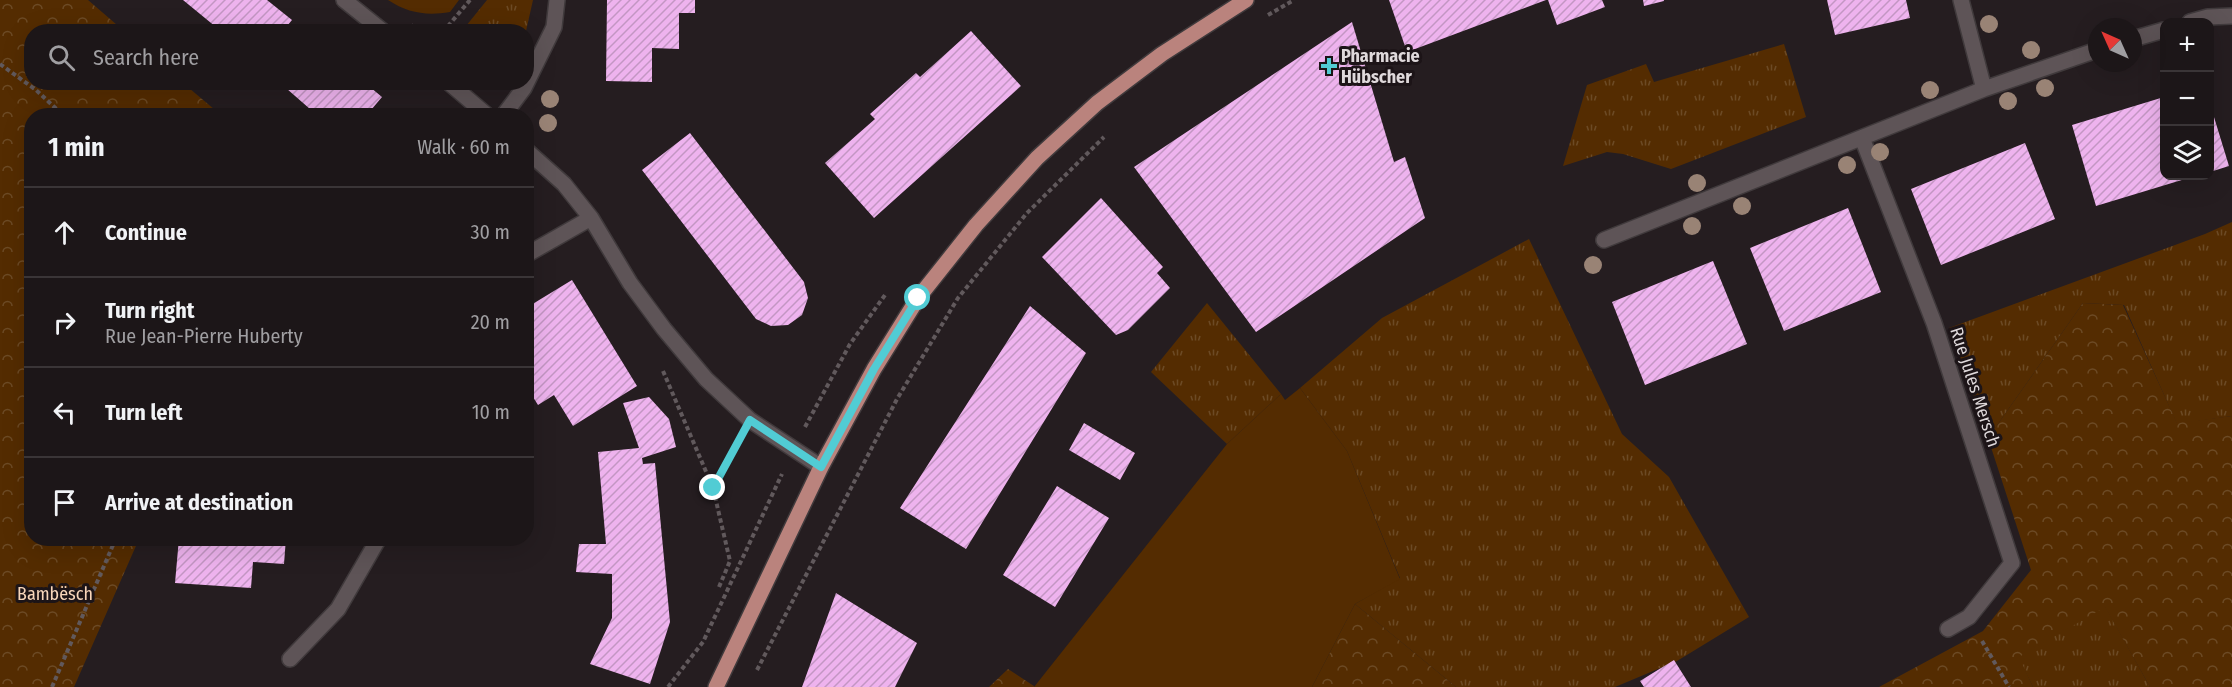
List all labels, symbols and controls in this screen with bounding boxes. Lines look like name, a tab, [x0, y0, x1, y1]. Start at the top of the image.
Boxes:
north arrow	[2088, 18, 2142, 72]
map controls	[2160, 18, 2214, 180]
button: +	[2160, 18, 2214, 72]
search box	[24, 24, 534, 90]
icon: search	[45, 41, 78, 74]
text: Search here	[93, 44, 199, 71]
place label: Pharmacie Hübscher	[1341, 45, 1420, 88]
marker: Pharmacie Hübscher	[1322, 59, 1336, 73]
button: −	[2160, 72, 2214, 126]
button: layers	[2160, 126, 2214, 180]
text: 1 min	[48, 132, 105, 163]
text: Walk · 60 m	[417, 135, 510, 159]
icon: ahead	[48, 216, 81, 249]
text: Continue	[105, 219, 187, 246]
text: 30 m	[470, 220, 510, 244]
route start	[904, 284, 930, 310]
text: Turn right	[105, 297, 194, 324]
icon: right	[48, 306, 81, 339]
text: 20 m	[471, 310, 510, 334]
text: Rue Jean-Pierre Huberty	[105, 324, 303, 348]
street label: Rue Jules Mersch	[1945, 324, 2005, 450]
icon: left	[48, 396, 81, 429]
text: Turn left	[105, 399, 183, 426]
text: 10 m	[472, 400, 510, 424]
route end	[699, 474, 725, 500]
icon: arrive	[48, 486, 81, 519]
text: Arrive at destination	[105, 489, 293, 516]
park label: Bambësch	[17, 583, 93, 605]

